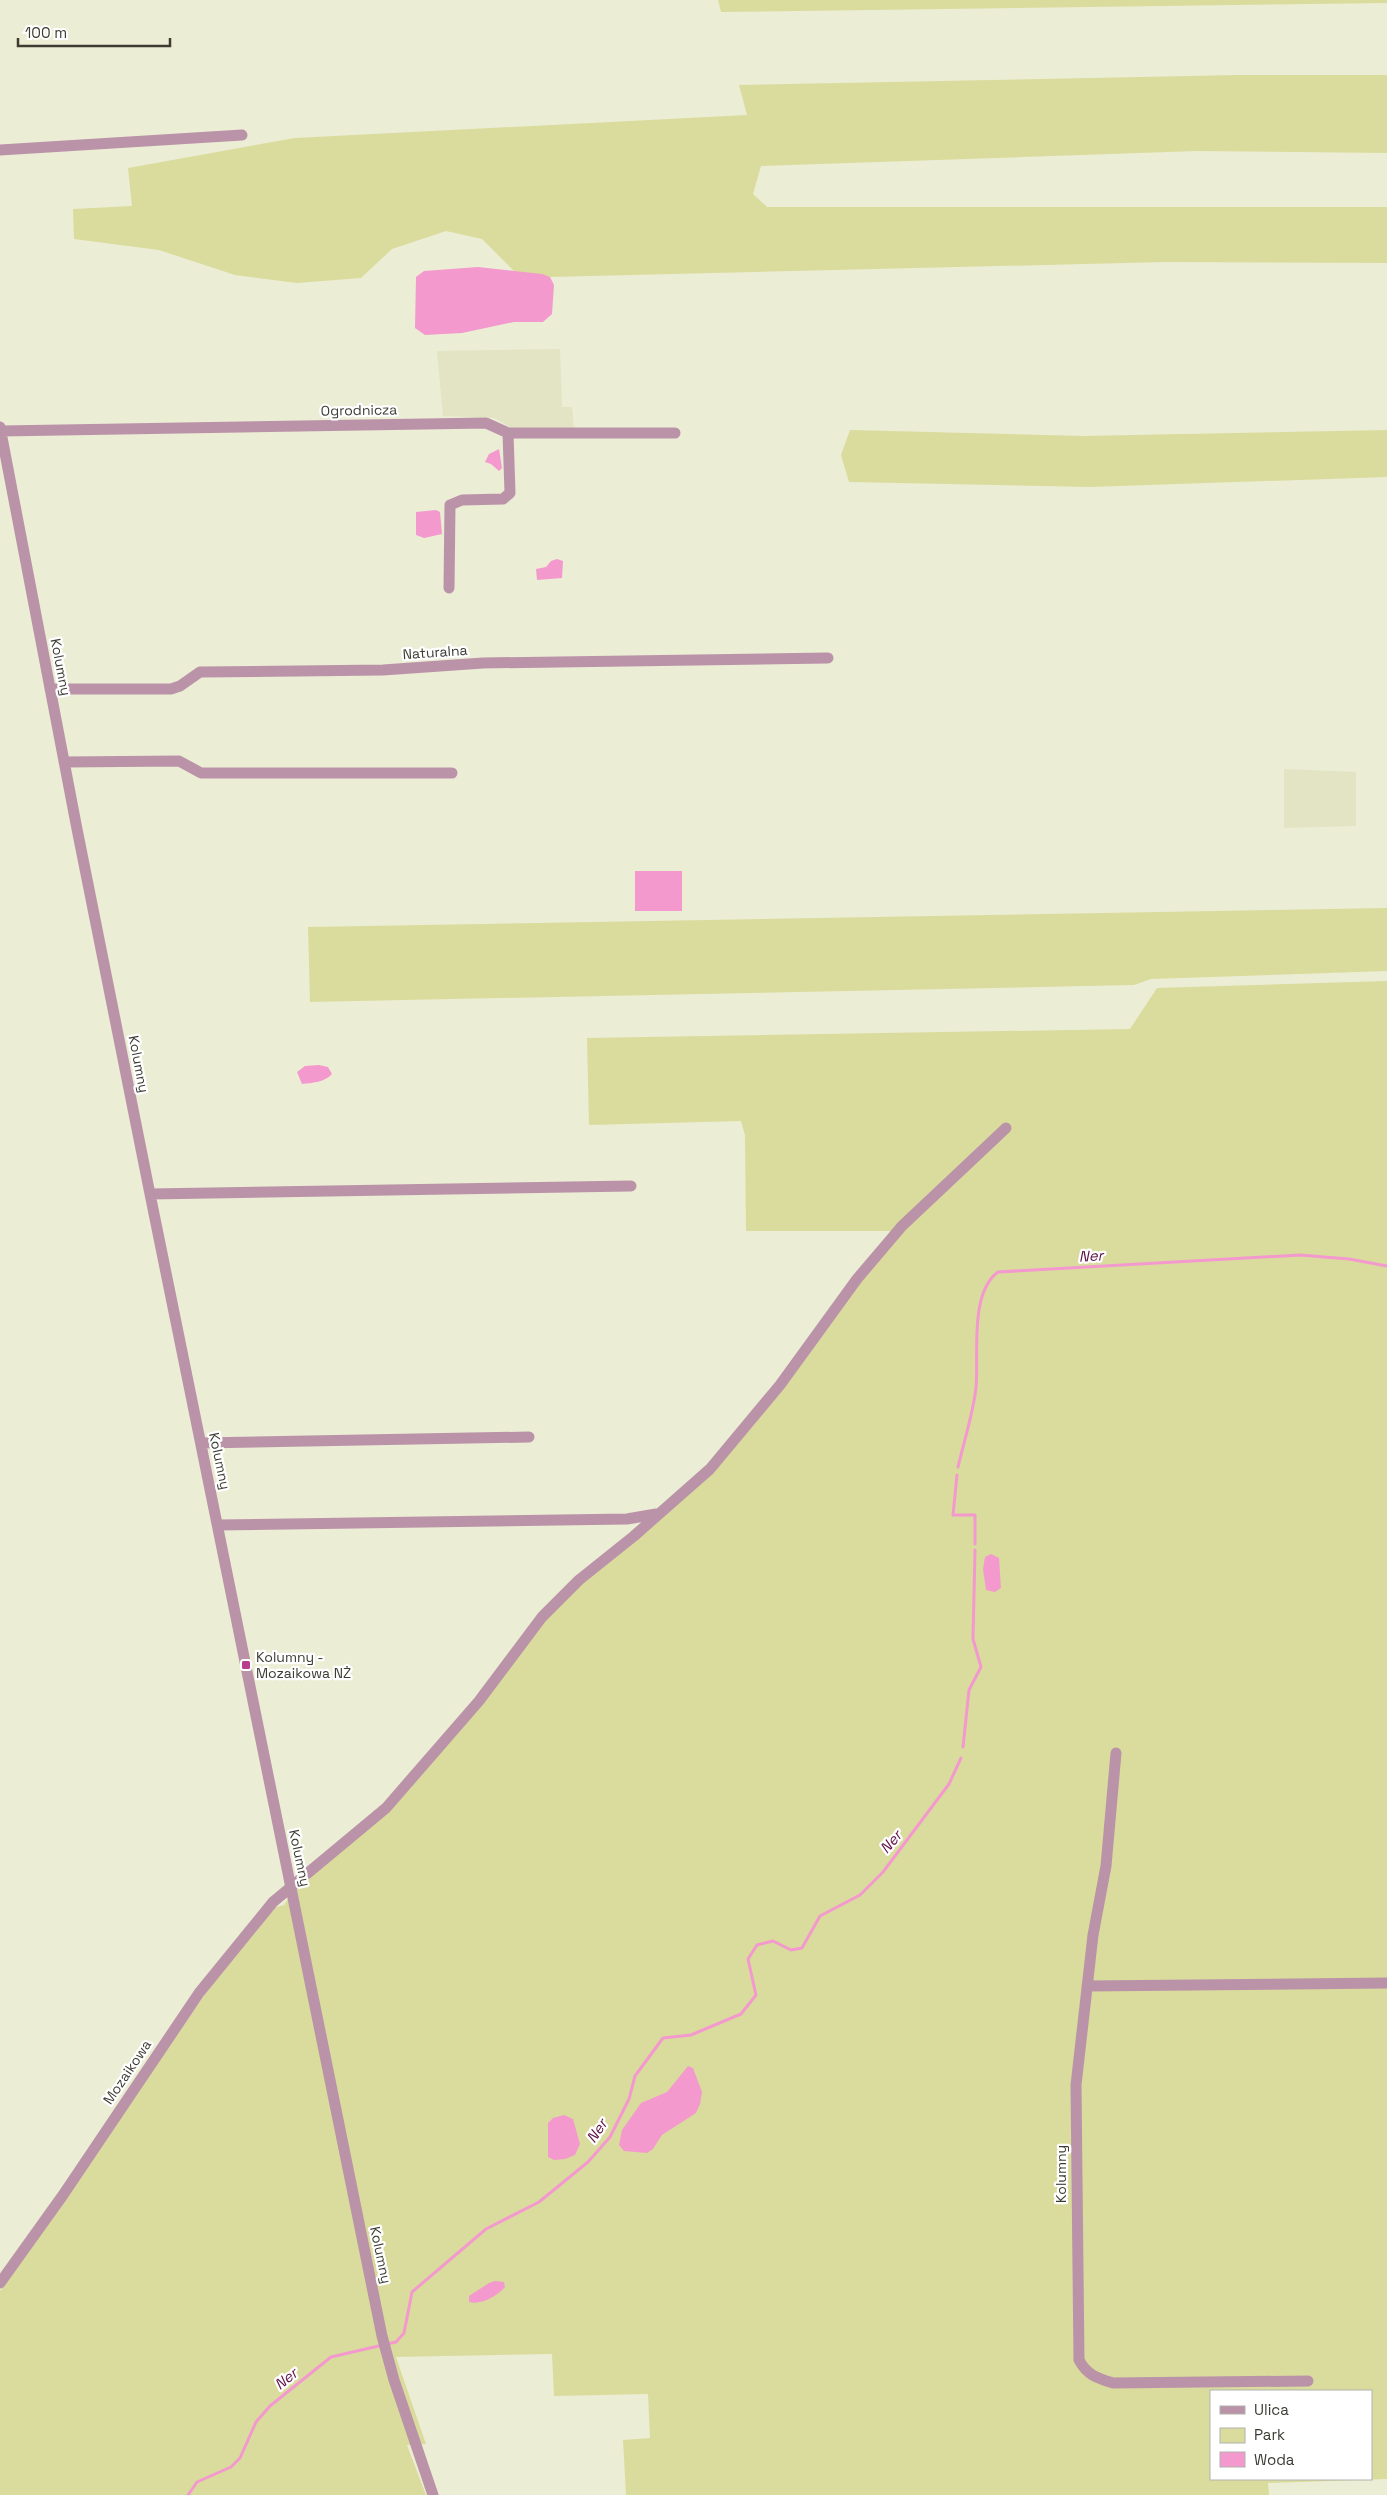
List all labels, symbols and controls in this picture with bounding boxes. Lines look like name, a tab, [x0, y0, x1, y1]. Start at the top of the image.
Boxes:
scale bar	[18, 15, 170, 47]
text: 100 m	[25, 23, 67, 42]
street label: Ogrodnicza	[321, 400, 397, 420]
street label: Kolumny	[47, 637, 75, 697]
street label: Naturalna	[402, 641, 468, 663]
street label: Kolumny	[125, 1034, 153, 1094]
water label: Ner	[1078, 1245, 1105, 1266]
street label: Kolumny	[205, 1431, 235, 1491]
place label: Kolumny - Mozaikowa NŻ	[256, 1648, 351, 1682]
marker: Kolumny - Mozaikowa NŻ	[240, 1659, 252, 1671]
water label: Ner	[875, 1825, 907, 1857]
street label: Kolumny	[285, 1828, 315, 1888]
street label: Mozaikowa	[99, 2036, 155, 2108]
water label: Ner	[582, 2114, 612, 2146]
street label: Kolumny	[1052, 2145, 1070, 2203]
street label: Kolumny	[366, 2225, 396, 2285]
water label: Ner	[270, 2363, 302, 2394]
legend	[1210, 2390, 1372, 2480]
text: Ulica	[1254, 2400, 1289, 2419]
text: Park	[1254, 2425, 1285, 2444]
text: Woda	[1254, 2450, 1295, 2469]

